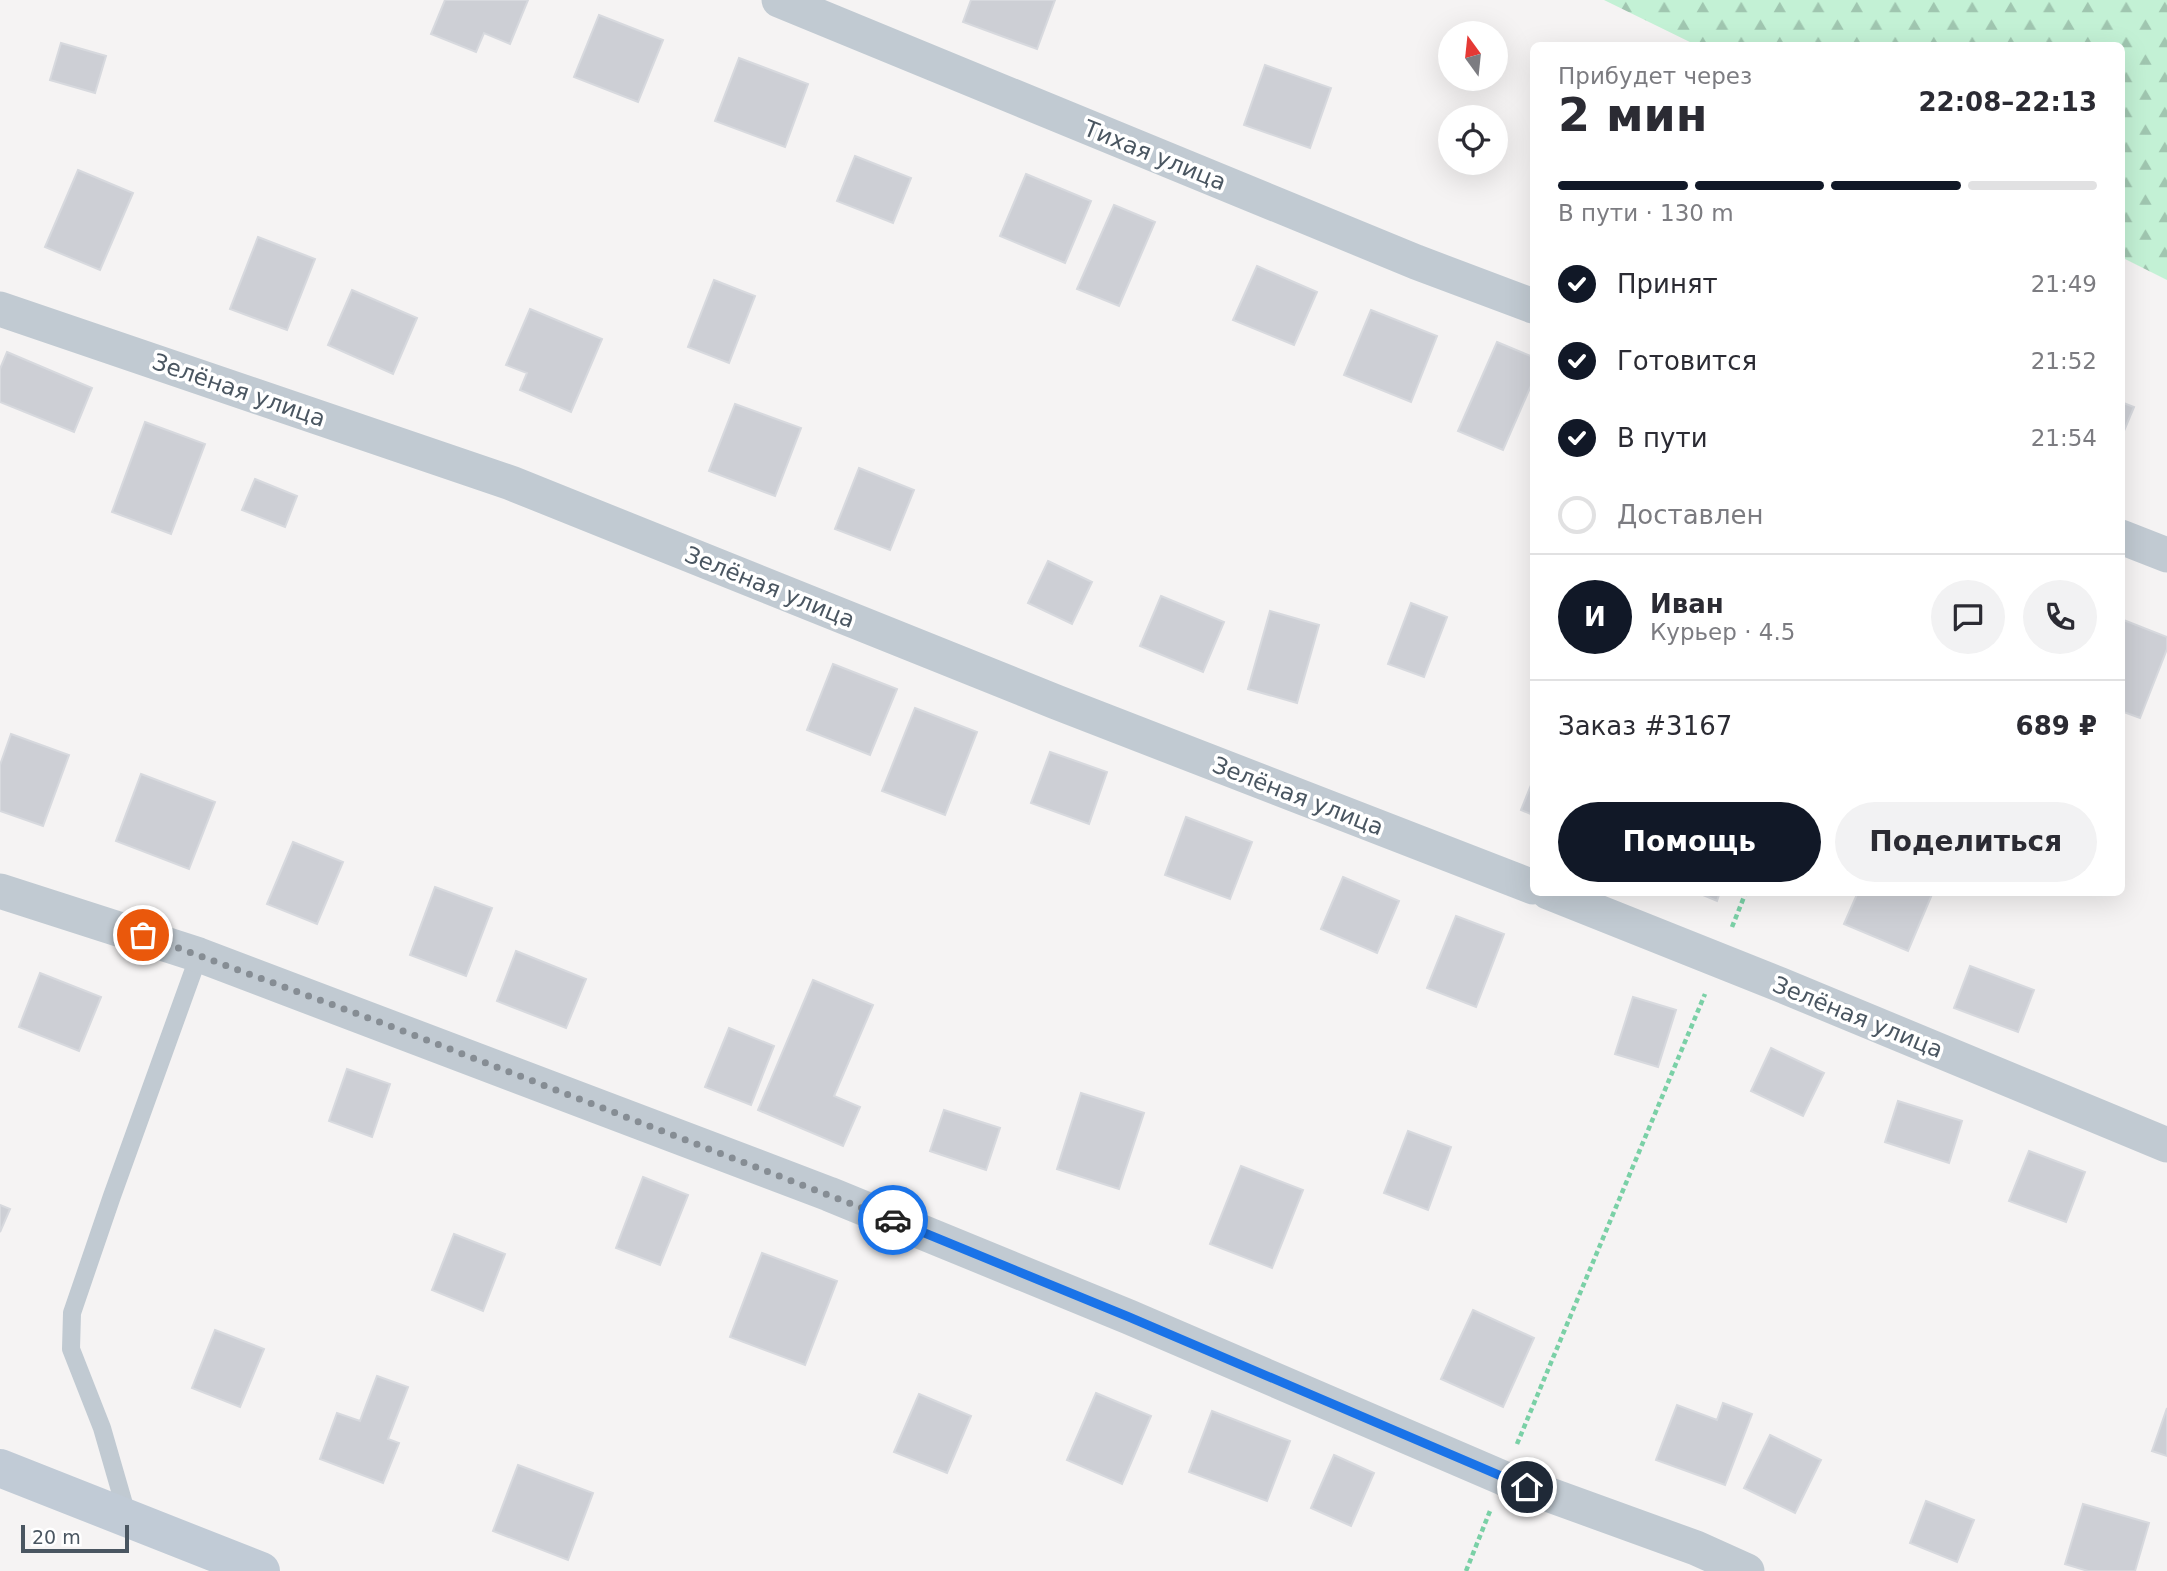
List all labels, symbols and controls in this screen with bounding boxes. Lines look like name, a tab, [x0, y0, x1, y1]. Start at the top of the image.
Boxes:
north arrow	[1438, 21, 1508, 91]
map controls	[1438, 21, 1508, 175]
text: Прибудет через	[1558, 63, 1752, 89]
text: 22:08–22:13	[1918, 87, 2097, 117]
text: 2 мин	[1558, 88, 1708, 142]
button: locate	[1438, 105, 1508, 175]
street label: Тихая улица	[1079, 114, 1230, 195]
text: В пути · 130 m	[1558, 200, 1734, 226]
icon: check	[1558, 265, 1596, 303]
text: Принят	[1617, 269, 1718, 299]
text: 21:49	[2031, 271, 2097, 297]
icon: check	[1558, 342, 1596, 380]
text: Готовится	[1617, 346, 1757, 376]
street label: Зелёная улица	[149, 348, 329, 432]
text: 21:52	[2031, 348, 2097, 374]
icon: check	[1558, 419, 1596, 457]
text: В пути	[1617, 423, 1708, 453]
text: 21:54	[2031, 425, 2097, 451]
text: Доставлен	[1617, 500, 1764, 530]
street label: Зелёная улица	[681, 541, 859, 633]
button: chat	[1931, 580, 2005, 654]
button: phone	[2023, 580, 2097, 654]
text: Иван	[1650, 589, 1724, 619]
text: И	[1584, 602, 1606, 632]
text: Курьер · 4.5	[1650, 619, 1795, 645]
text: Заказ #3167	[1558, 711, 1732, 741]
text: 689 ₽	[2016, 711, 2097, 741]
street label: Зелёная улица	[1209, 751, 1387, 841]
button: Помощь	[1558, 802, 1821, 882]
button: Поделиться	[1835, 802, 2097, 882]
pin	[113, 905, 173, 965]
icon: bag	[124, 916, 162, 954]
street label: Зелёная улица	[1769, 971, 1947, 1063]
courier	[858, 1185, 928, 1255]
icon: car	[874, 1201, 912, 1239]
pin	[1497, 1457, 1557, 1517]
icon: home	[1508, 1468, 1546, 1506]
scale bar	[21, 1522, 130, 1554]
text: 20 m	[32, 1526, 81, 1548]

